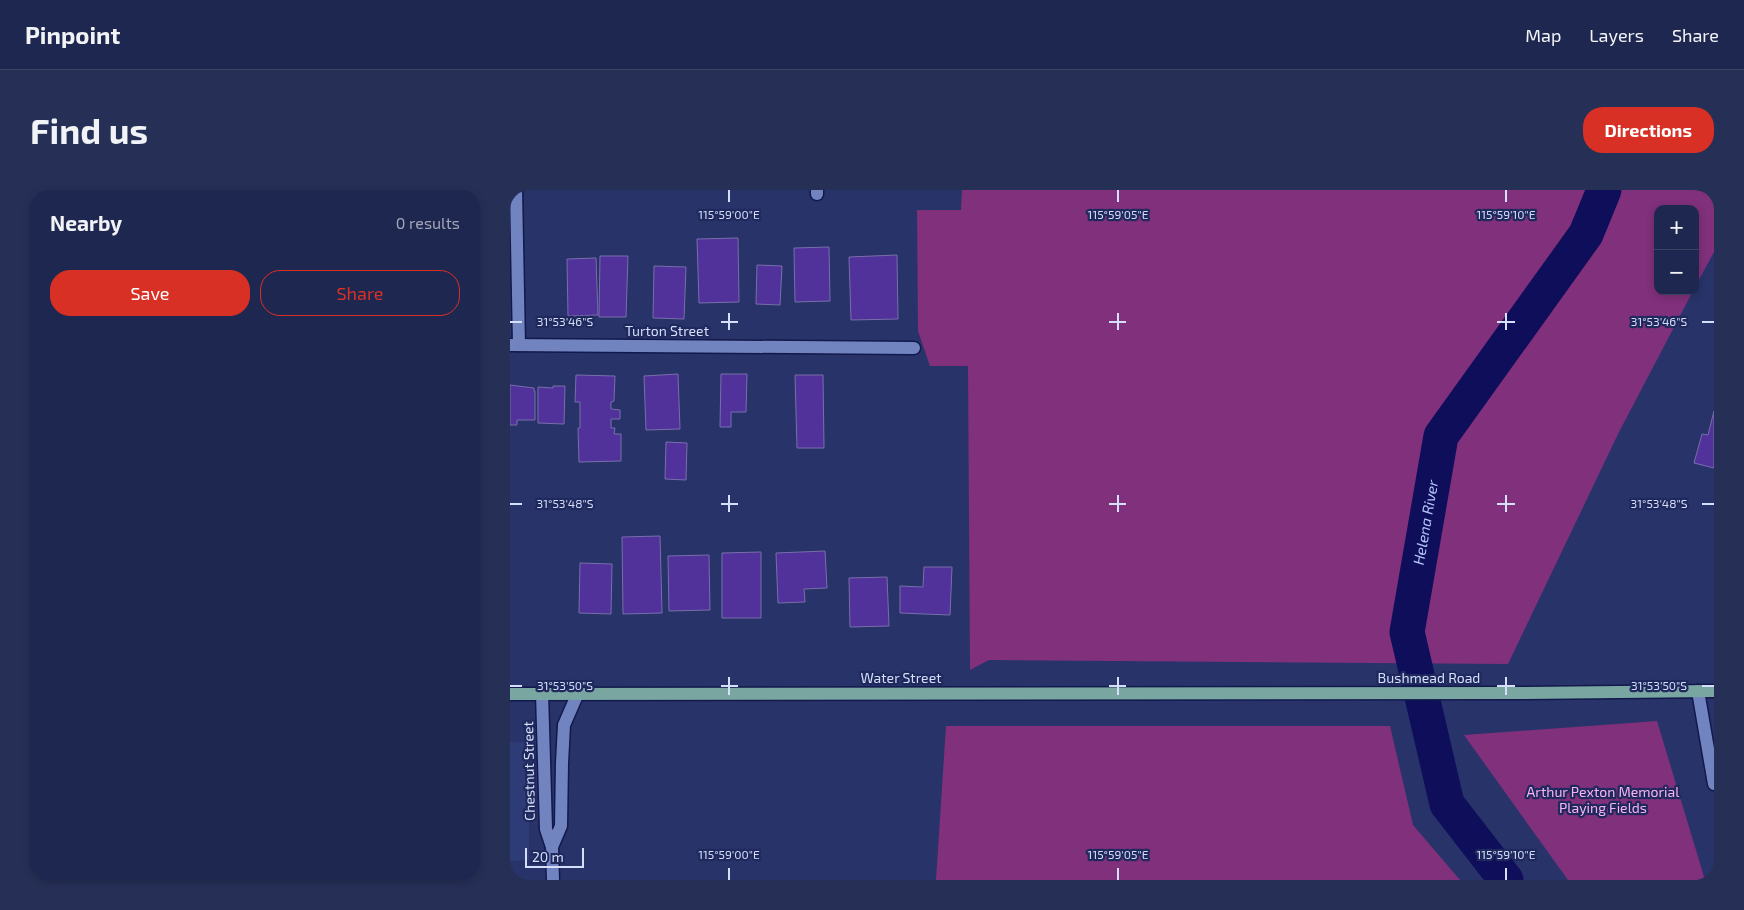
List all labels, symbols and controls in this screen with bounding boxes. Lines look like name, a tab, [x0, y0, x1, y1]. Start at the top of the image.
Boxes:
text: Pinpoint	[25, 20, 120, 49]
text: Map	[1525, 24, 1561, 46]
text: Layers	[1589, 24, 1644, 46]
text: Share	[1672, 24, 1719, 46]
button: Directions	[1583, 107, 1714, 153]
text: Find us	[30, 109, 148, 151]
map controls	[1654, 205, 1699, 295]
button: +	[1654, 205, 1699, 250]
text: 115°59'00"E	[698, 207, 760, 221]
text: 115°59'05"E	[1088, 207, 1149, 221]
text: 115°59'10"E	[1476, 207, 1536, 221]
text: Nearby	[50, 210, 122, 235]
text: 0 results	[396, 213, 460, 232]
button: −	[1654, 250, 1699, 295]
button: Save	[50, 270, 250, 316]
button: Share	[260, 270, 460, 316]
text: 31°53'46"S	[537, 314, 593, 328]
text: 31°53'46"S	[1631, 314, 1687, 328]
street label: Turton Street	[625, 322, 709, 339]
water label: Helena River	[1409, 477, 1441, 566]
text: 31°53'48"S	[537, 496, 594, 510]
text: 31°53'48"S	[1631, 496, 1688, 510]
street label: Water Street	[861, 669, 942, 686]
street label: Bushmead Road	[1378, 669, 1480, 686]
text: 31°53'50"S	[537, 678, 593, 692]
text: 31°53'50"S	[1631, 678, 1687, 692]
street label: Chestnut Street	[519, 721, 538, 821]
park label: Arthur Pexton Memorial Playing Fields	[1527, 783, 1680, 816]
scale bar	[525, 845, 584, 868]
text: 115°59'00"E	[698, 847, 760, 861]
text: 115°59'05"E	[1088, 847, 1149, 861]
text: 115°59'10"E	[1476, 847, 1536, 861]
text: 20 m	[532, 848, 564, 865]

